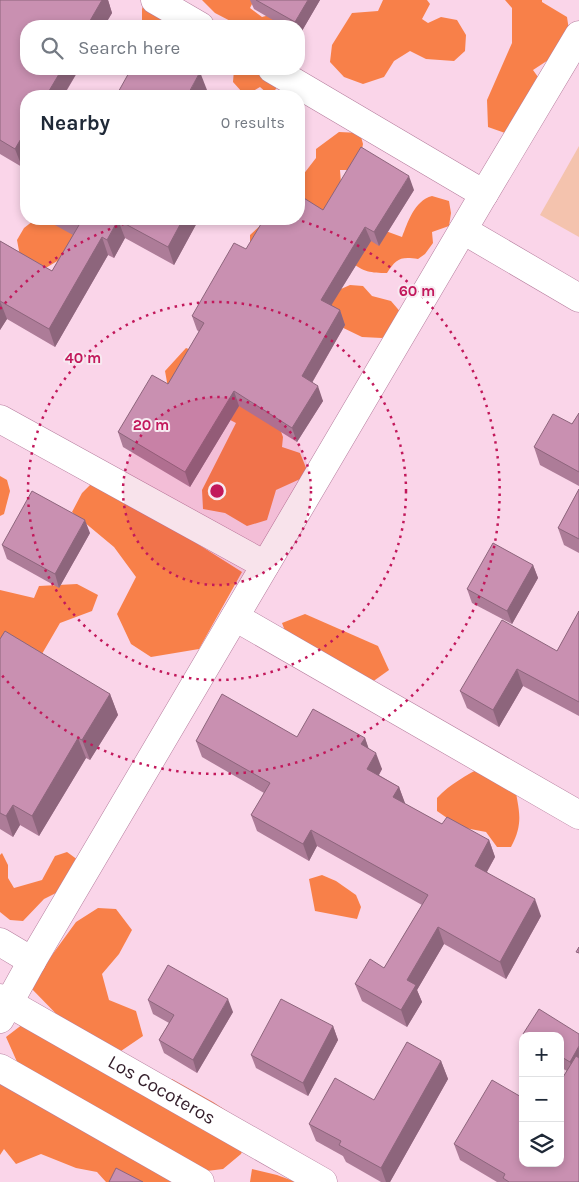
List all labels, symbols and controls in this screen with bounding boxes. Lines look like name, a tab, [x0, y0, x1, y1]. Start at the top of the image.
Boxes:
search box	[20, 20, 305, 75]
icon: search	[38, 34, 66, 62]
text: Search here	[78, 37, 180, 59]
text: Nearby	[40, 111, 110, 135]
text: 0 results	[221, 113, 285, 132]
text: 60 m	[399, 282, 435, 300]
text: 40 m	[65, 349, 101, 367]
text: 20 m	[133, 416, 169, 434]
centre of rings	[208, 482, 226, 500]
map controls	[519, 1032, 564, 1167]
button: +	[519, 1032, 564, 1077]
street label: Los Cocoteros	[104, 1051, 219, 1129]
button: −	[519, 1077, 564, 1122]
button: layers	[519, 1122, 564, 1167]

